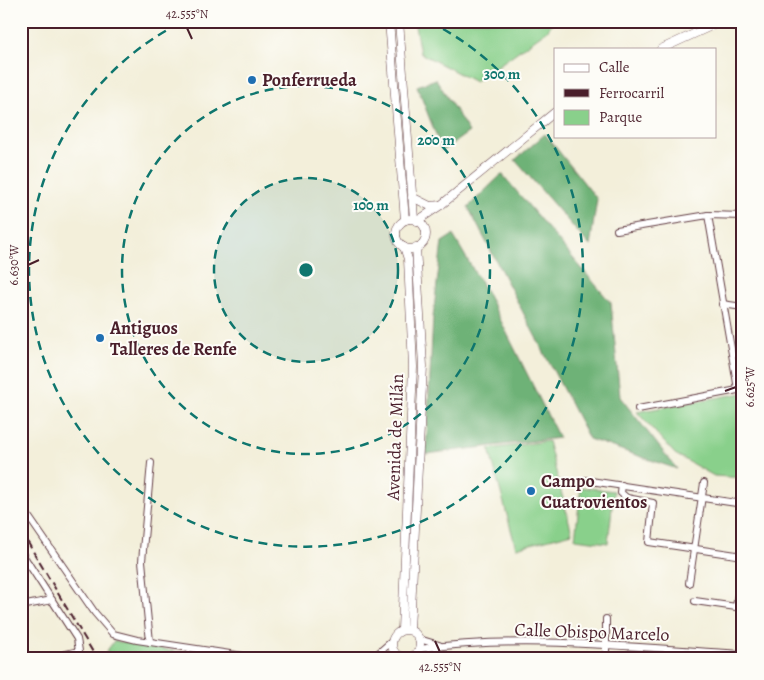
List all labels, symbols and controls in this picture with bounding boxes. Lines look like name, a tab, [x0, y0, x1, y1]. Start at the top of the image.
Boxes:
text: 42.555°N	[166, 6, 209, 22]
legend	[554, 48, 716, 138]
text: Calle	[599, 57, 630, 77]
text: 300 m	[484, 64, 521, 84]
place label: Ponferrueda	[262, 68, 357, 92]
marker: Ponferrueda	[246, 74, 258, 86]
text: Ferrocarril	[599, 83, 664, 103]
text: Parque	[599, 107, 642, 127]
text: 200 m	[417, 130, 455, 150]
text: 100 m	[353, 195, 389, 215]
text: 6.630°W	[6, 244, 22, 285]
centre of rings	[297, 261, 315, 279]
place label: Antiguos Talleres de Renfe	[109, 316, 237, 361]
marker: Antiguos Talleres de Renfe	[94, 332, 106, 344]
text: 6.625°W	[742, 366, 758, 407]
street label: Avenida de Milán	[381, 373, 409, 502]
place label: Campo Cuatrovientos	[541, 469, 647, 514]
marker: Campo Cuatrovientos	[525, 485, 537, 497]
street label: Calle Obispo Marcelo	[514, 617, 670, 647]
text: 42.555°N	[419, 659, 462, 675]

